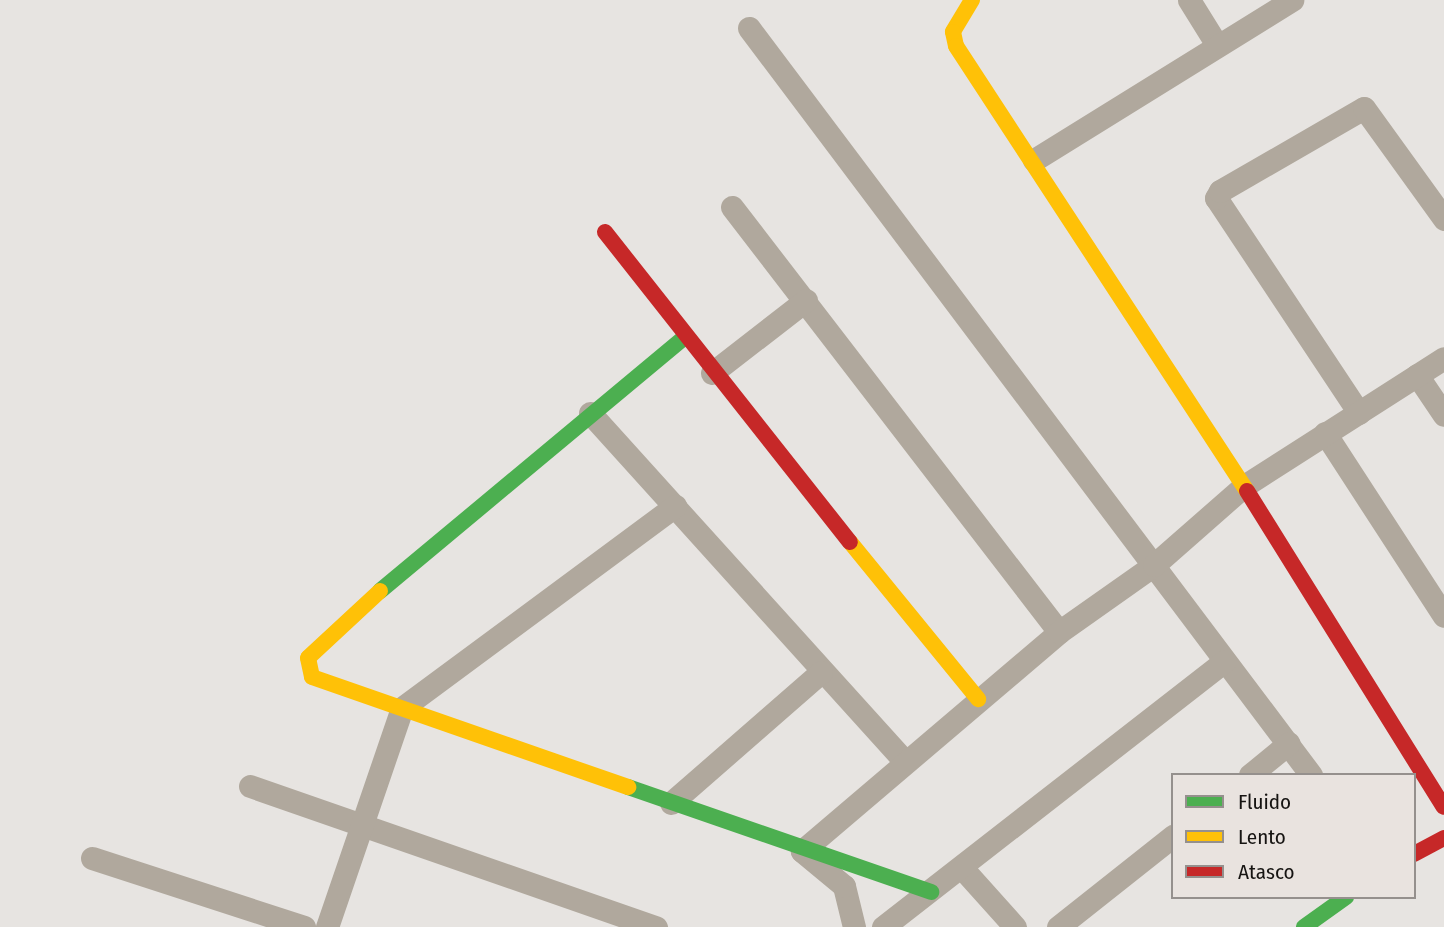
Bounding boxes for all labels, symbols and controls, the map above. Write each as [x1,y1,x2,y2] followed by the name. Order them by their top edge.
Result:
[1171,773,1416,899] legend
[1238,789,1291,815] text: Fluido
[1238,824,1286,850] text: Lento
[1238,859,1295,885] text: Atasco

